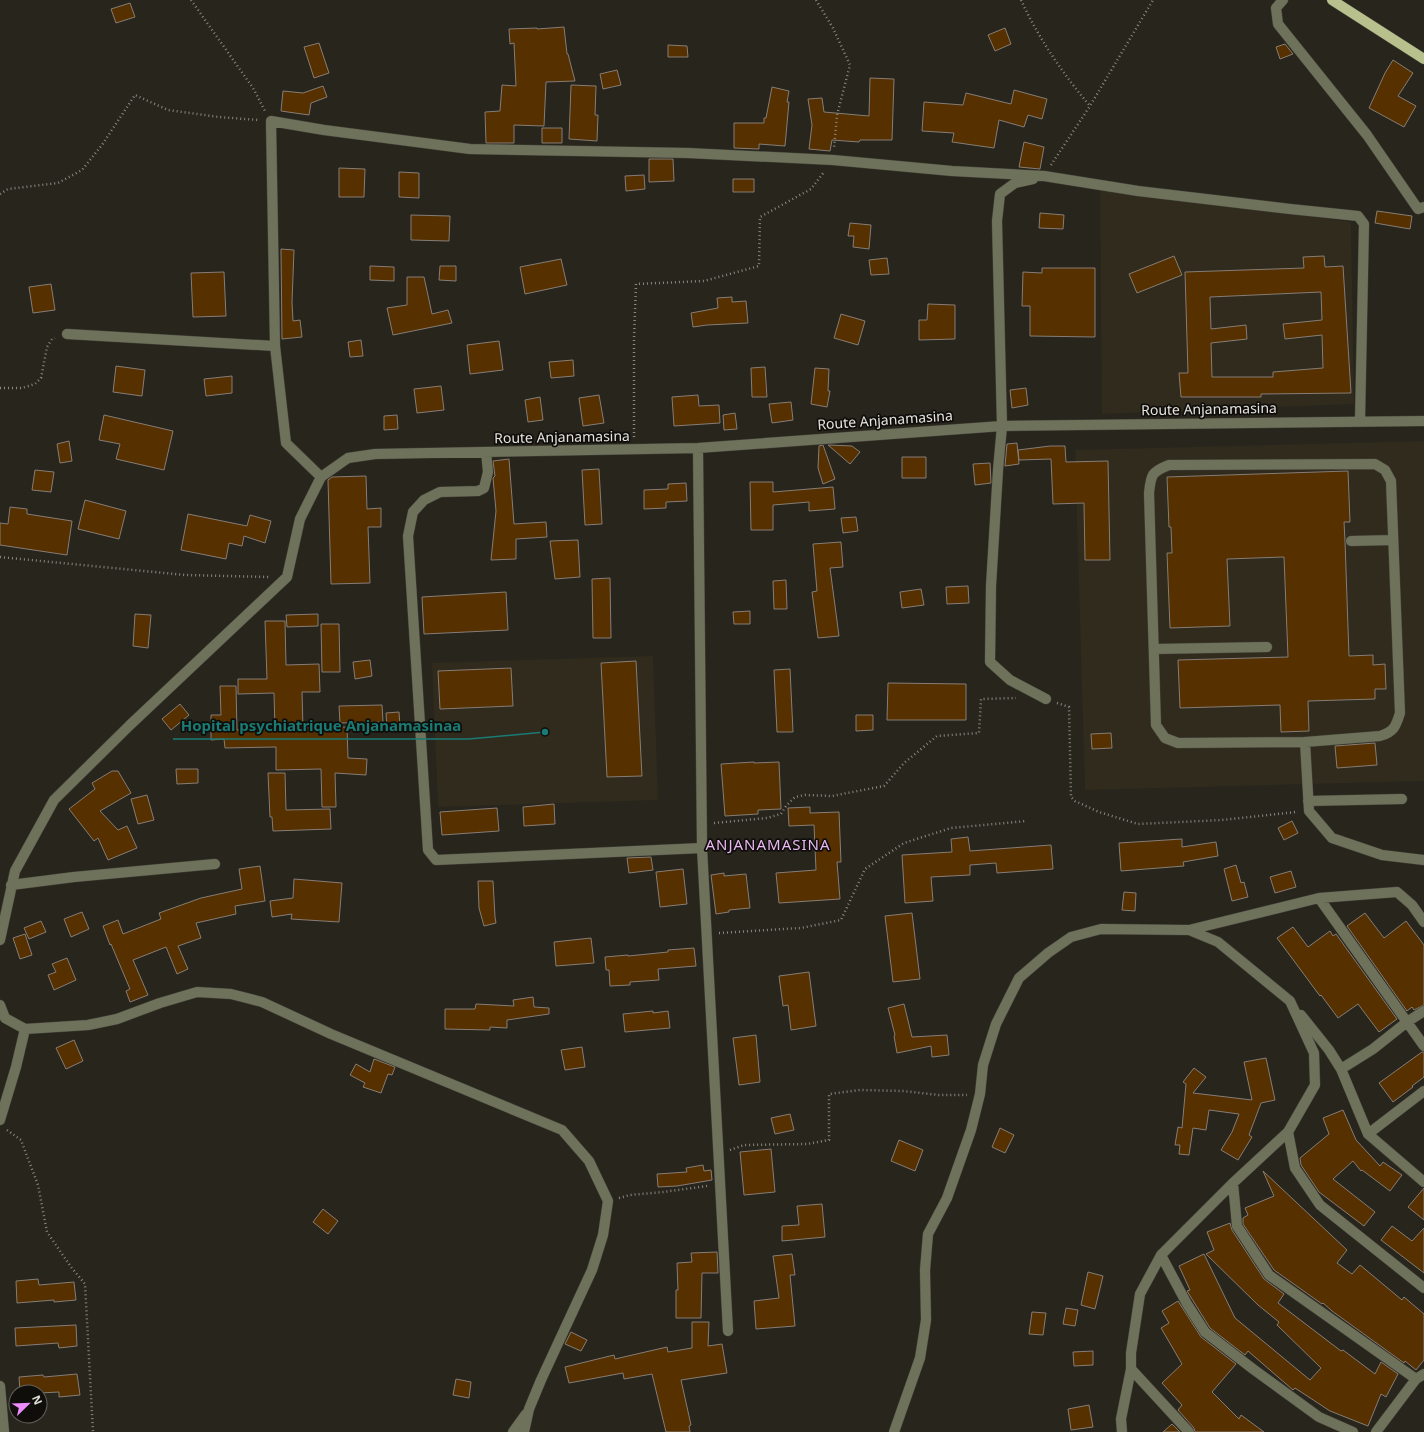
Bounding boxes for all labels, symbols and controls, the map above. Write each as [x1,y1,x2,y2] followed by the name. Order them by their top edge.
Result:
[1141,398,1277,419] street label: Route Anjanamasina
[817,405,953,434] street label: Route Anjanamasina
[494,426,630,447] street label: Route Anjanamasina
[173,712,469,739] callout: Hopital psychiatrique Anjanamasinaa
[181,715,461,735] text: Hopital psychiatrique Anjanamasinaa
[705,834,831,854] district label: ANJANAMASINA
[8,1384,48,1424] north arrow
[29,1393,46,1407] text: N

